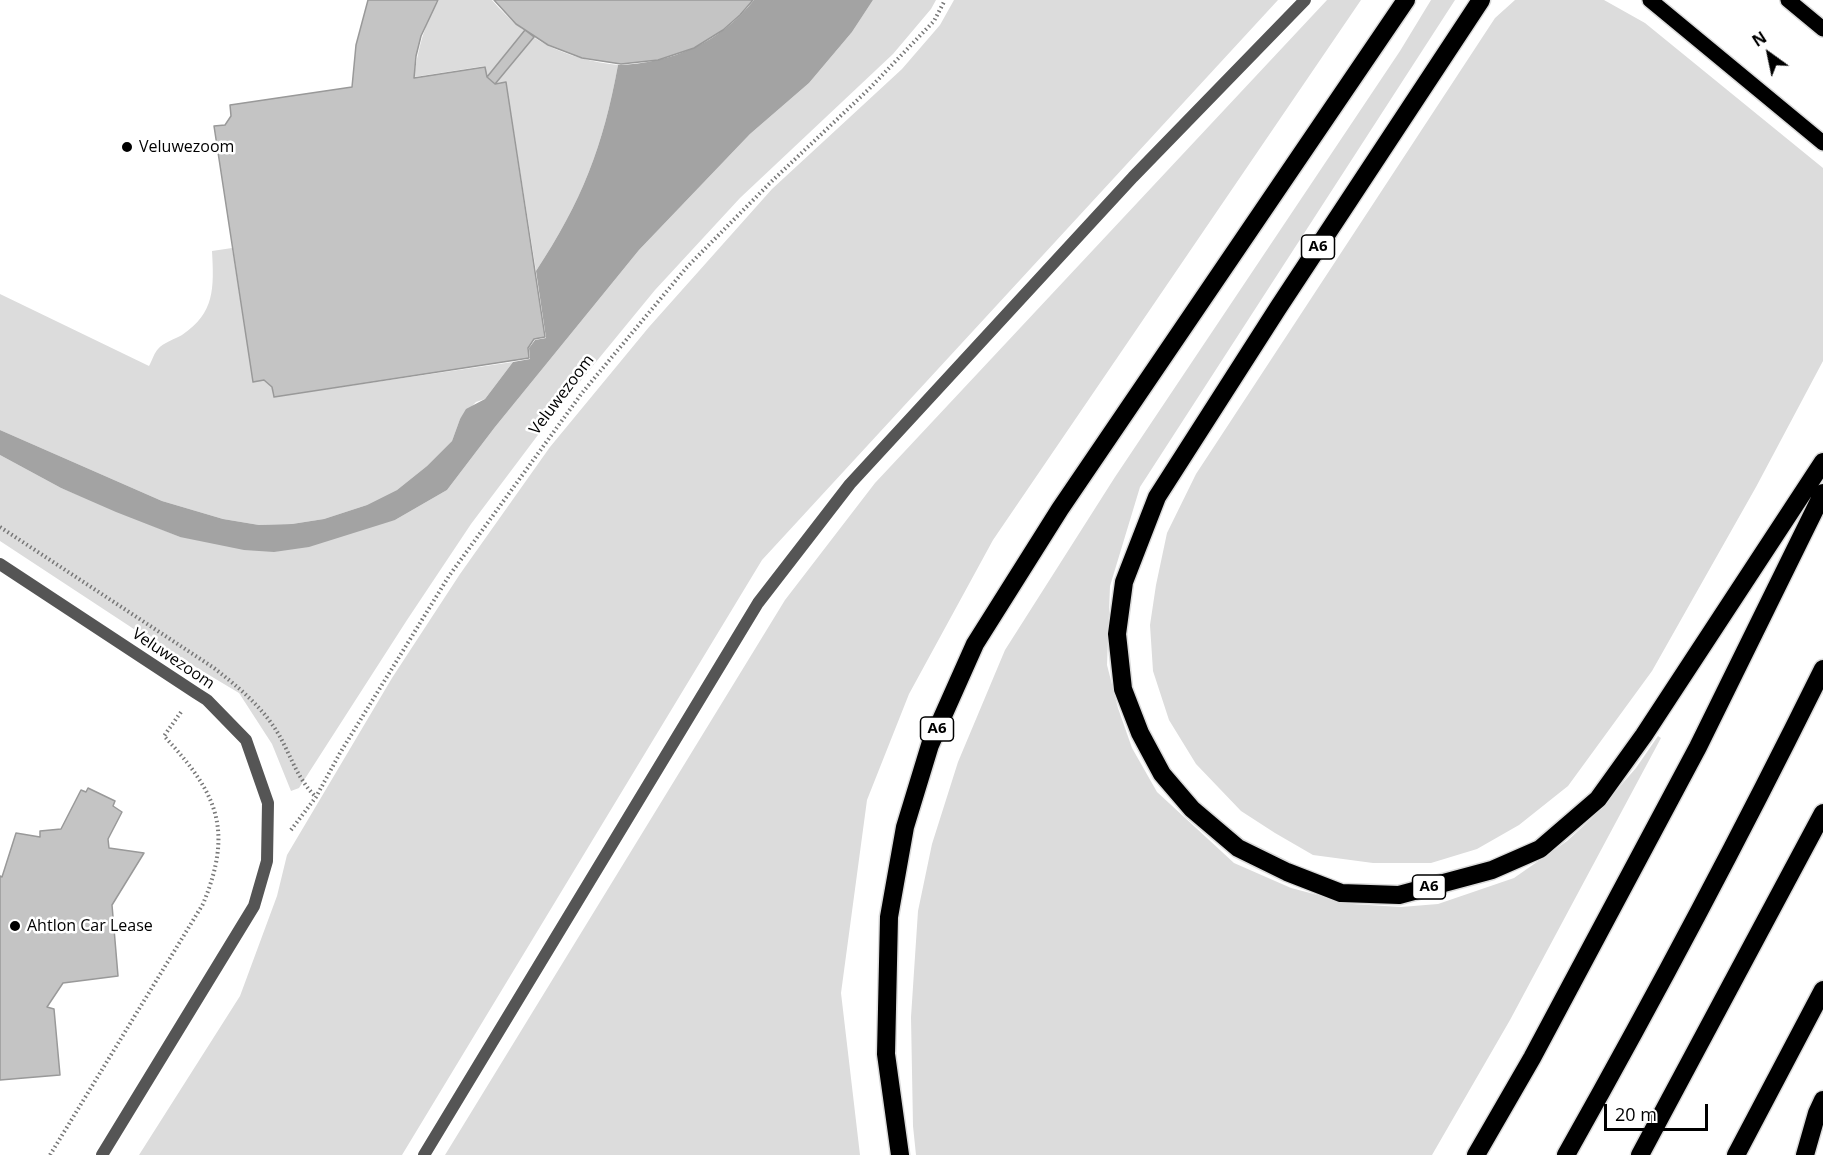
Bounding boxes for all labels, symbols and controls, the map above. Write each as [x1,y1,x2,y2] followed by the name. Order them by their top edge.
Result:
[1739,24,1799,84] north arrow
[1748,26,1771,52] text: N
[139,137,234,157] place label: Veluwezoom
[120,140,134,154] marker: Veluwezoom
[1302,235,1334,259] road number: A6
[526,351,598,439] street label: Veluwezoom
[128,624,218,694] street label: Veluwezoom
[920,717,954,741] road number: A6
[1412,875,1446,899] road number: A6
[27,916,153,936] place label: Ahtlon Car Lease
[8,919,22,933] marker: Ahtlon Car Lease
[1607,1092,1710,1130] scale bar
[1615,1102,1657,1126] text: 20 m

